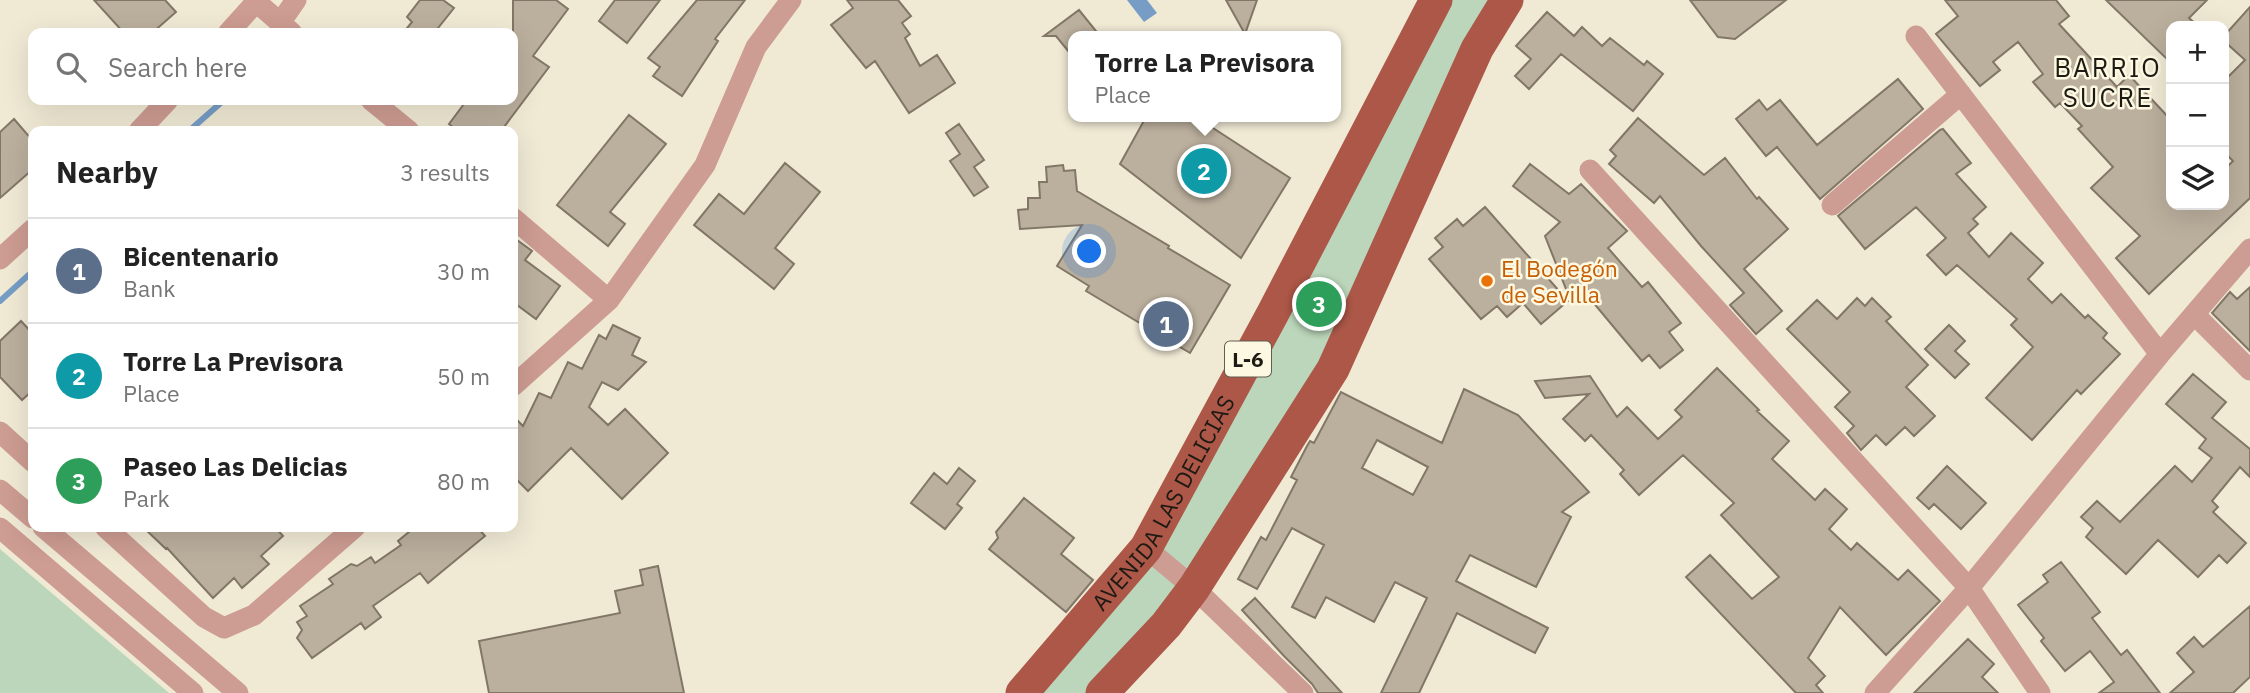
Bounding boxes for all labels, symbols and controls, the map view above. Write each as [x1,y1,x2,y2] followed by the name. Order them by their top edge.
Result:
[2166,21,2229,210] map controls
[2166,21,2229,84] button: +
[28,28,518,105] search box
[1068,31,1341,122] popup
[1094,45,1315,79] text: Torre La Previsora
[52,48,90,86] icon: search
[108,50,247,84] text: Search here
[2054,50,2162,114] district label: BARRIO SUCRE
[1094,79,1151,109] text: Place
[2166,84,2229,147] button: −
[1181,145,1227,197] pin: 2
[2166,147,2229,210] button: layers
[56,152,158,191] text: Nearby
[400,157,490,187] text: 3 results
[1072,234,1106,268] your location
[123,239,279,273] text: Bicentenario
[1501,253,1618,309] place label: El Bodegón de Sevilla
[72,256,86,286] text: 1
[437,256,490,286] text: 30 m
[123,273,176,303] text: Bank
[1479,273,1495,289] marker: El Bodegón de Sevilla
[1296,278,1342,330] pin: 3
[1143,298,1189,350] pin: 1
[1225,342,1271,376] road number: L-6
[123,344,343,378] text: Torre La Previsora
[72,361,86,391] text: 2
[437,361,490,391] text: 50 m
[123,378,180,408] text: Place
[1084,390,1241,616] street label: AVENIDA LAS DELICIAS
[123,449,348,483] text: Paseo Las Delicias
[72,466,86,496] text: 3
[437,466,490,496] text: 80 m
[123,483,170,513] text: Park

